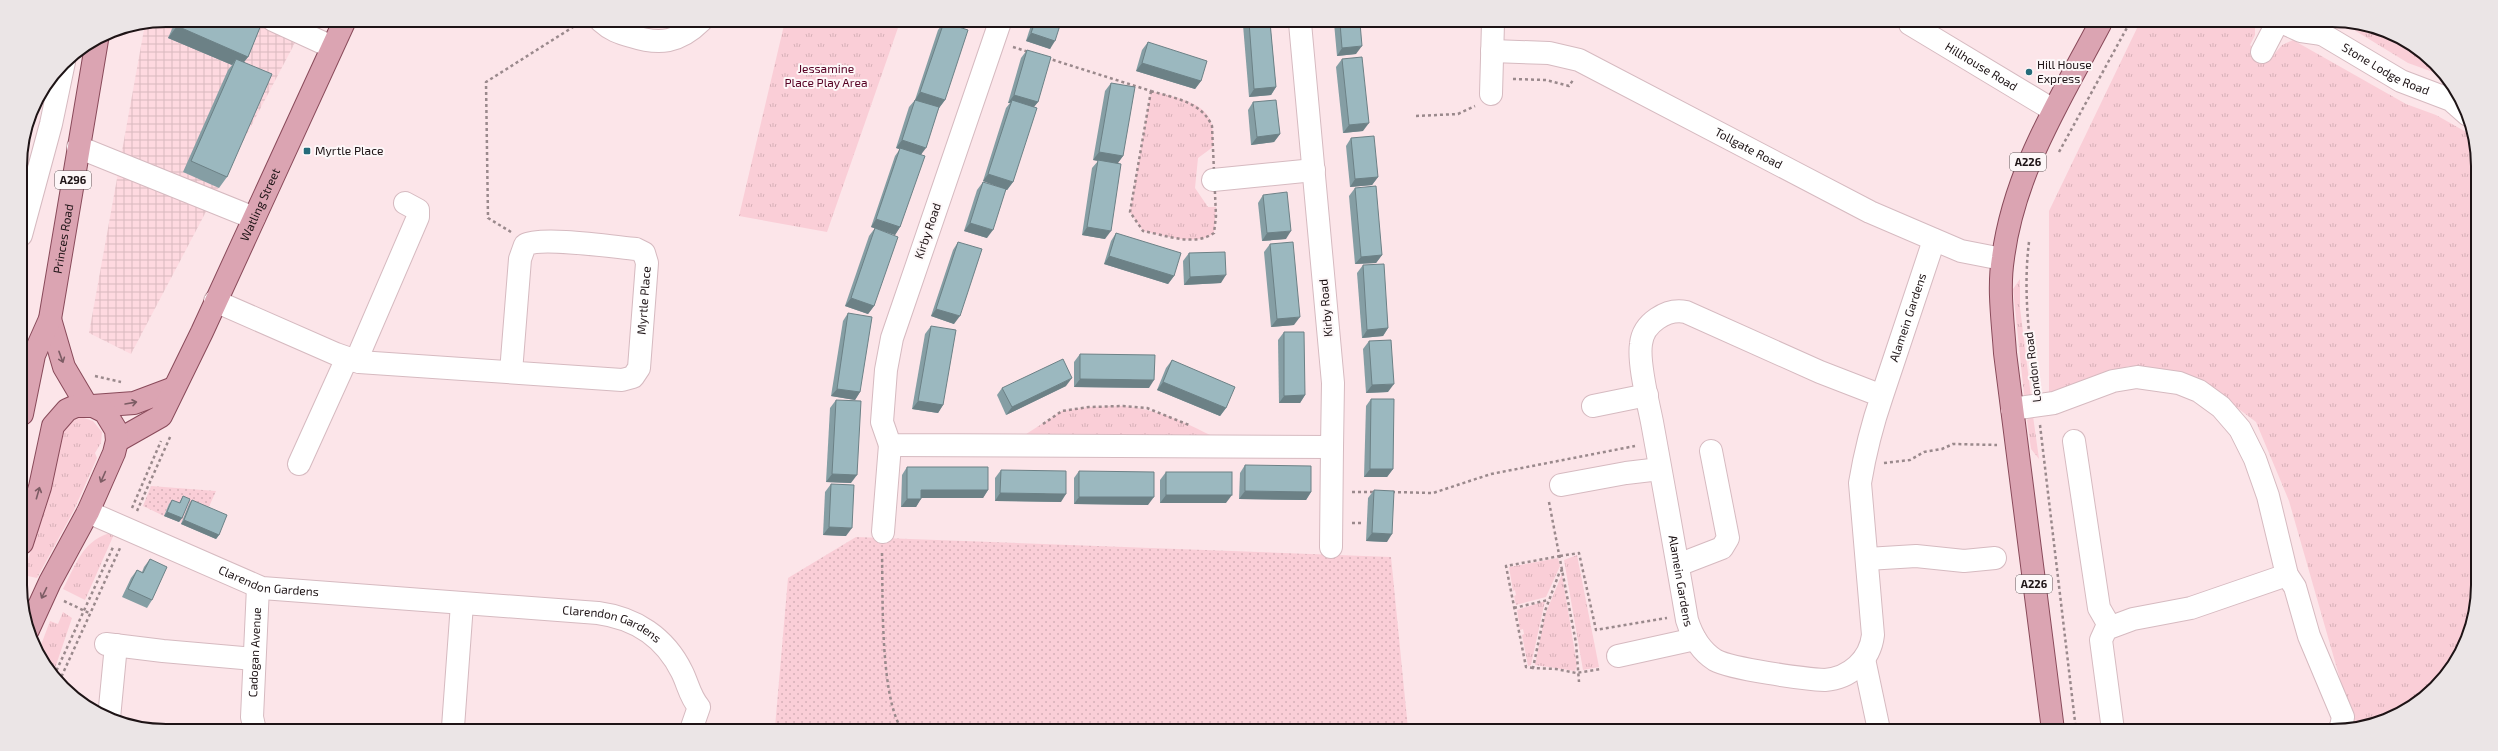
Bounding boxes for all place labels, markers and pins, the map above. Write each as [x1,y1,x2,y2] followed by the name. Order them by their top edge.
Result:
[2037,57,2092,85] place label: Hill House Express
[2024,67,2034,77] marker: Hill House Express
[315,143,383,157] place label: Myrtle Place
[302,146,312,156] marker: Myrtle Place

